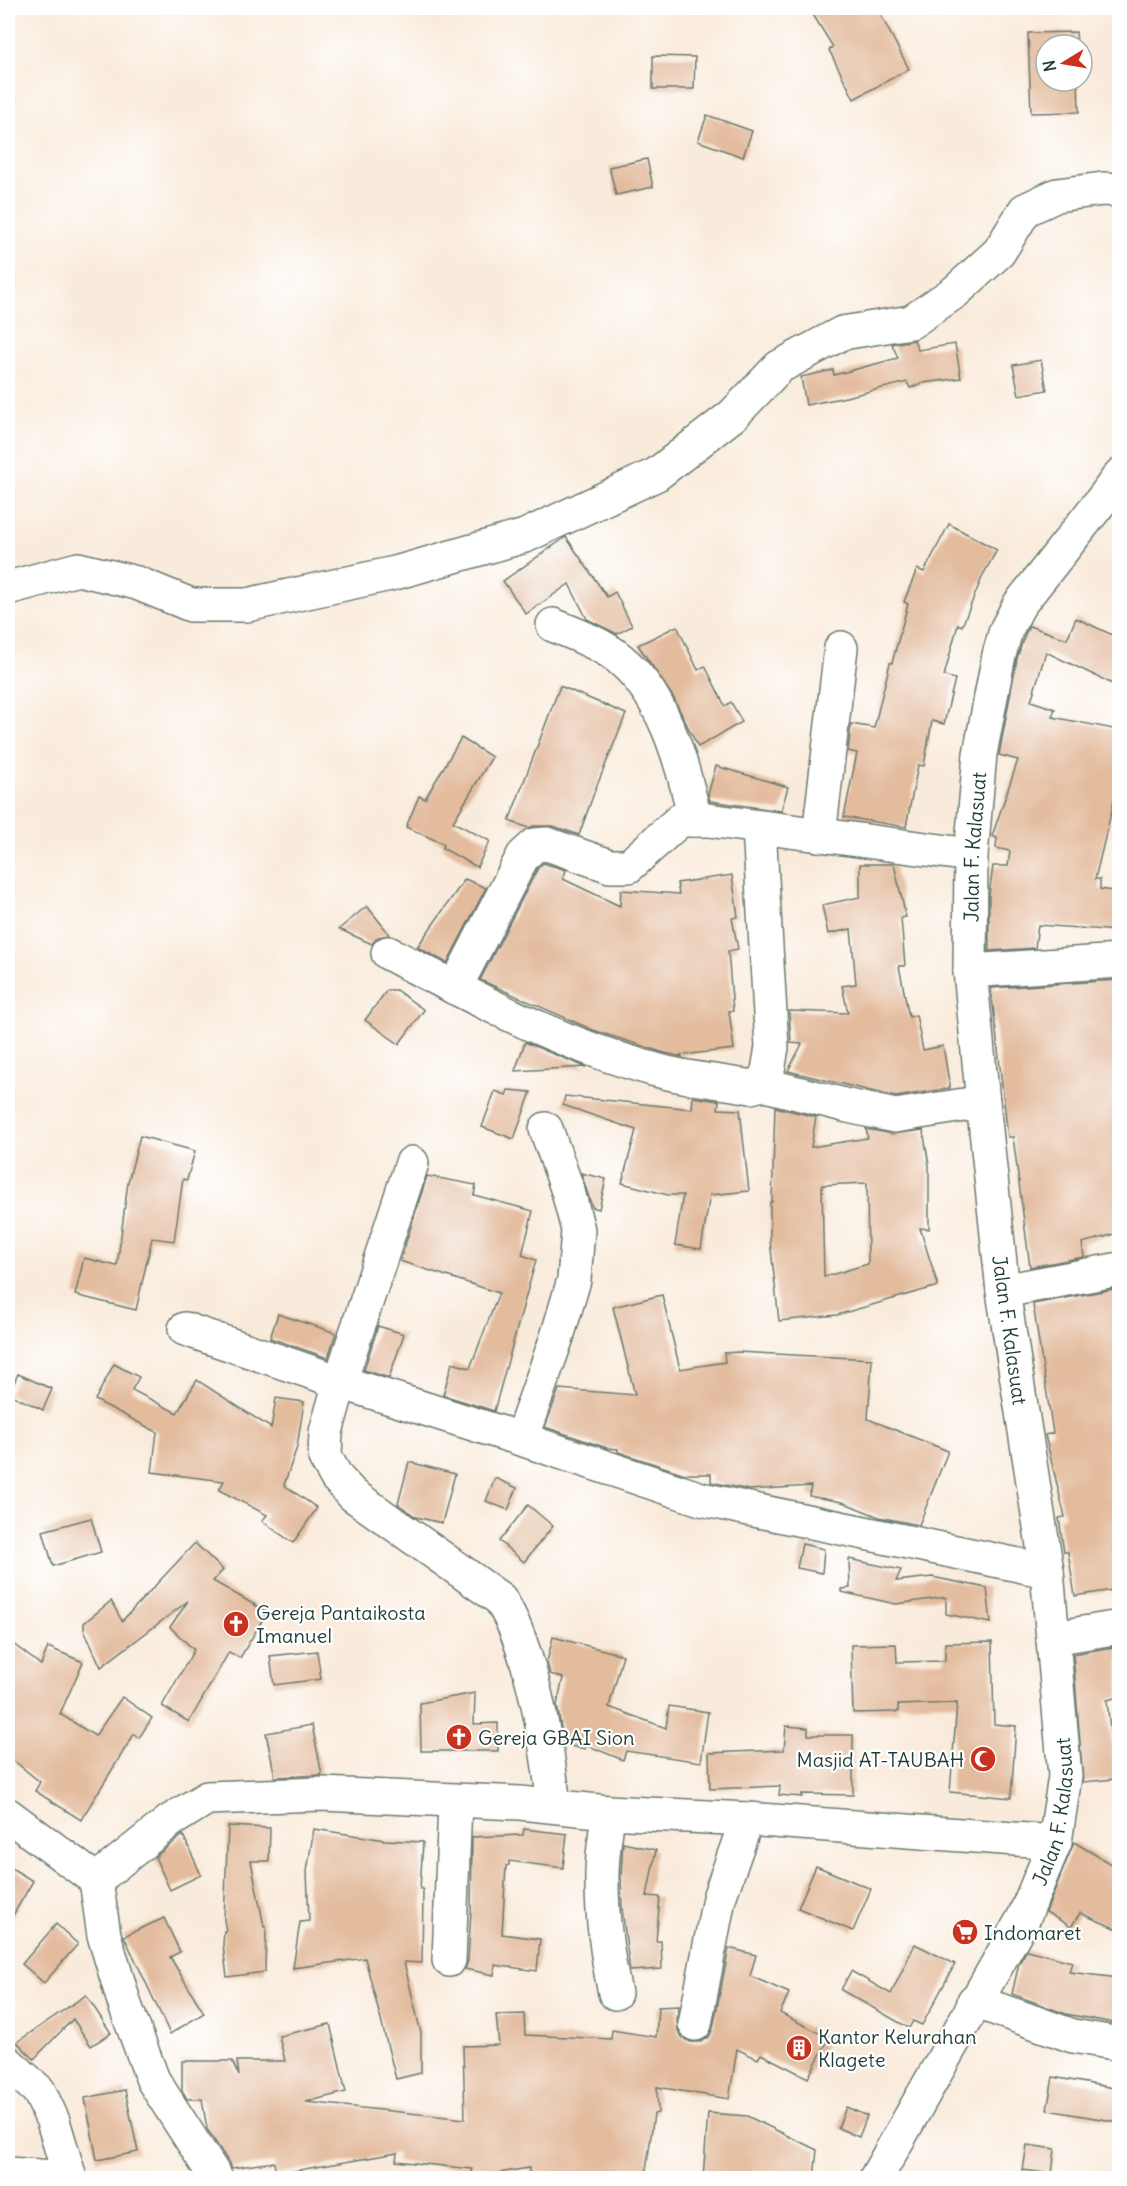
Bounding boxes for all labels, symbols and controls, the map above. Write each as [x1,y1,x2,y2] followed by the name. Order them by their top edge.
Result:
[1034,33,1094,93] north arrow
[1038,59,1060,73] text: N
[958,770,991,922] street label: Jalan F. Kalasuat
[987,1254,1033,1407] street label: Jalan F. Kalasuat
[256,1600,426,1648] place label: Gereja Pantaikosta Imanuel
[221,1609,251,1639] church icon: Gereja Pantaikosta Imanuel
[444,1722,474,1752] church icon: Gereja GBAI Sion
[478,1725,634,1750] place label: Gereja GBAI Sion
[1026,1736,1077,1889] street label: Jalan F. Kalasuat
[968,1744,998,1774] mosque icon: Masjid AT-TAUBAH
[797,1747,964,1772] place label: Masjid AT-TAUBAH
[950,1917,980,1947] supermarket icon: Indomaret
[984,1920,1081,1945] place label: Indomaret
[818,2024,977,2072] place label: Kantor Kelurahan Klagete
[784,2033,814,2063] building icon: Kantor Kelurahan Klagete

